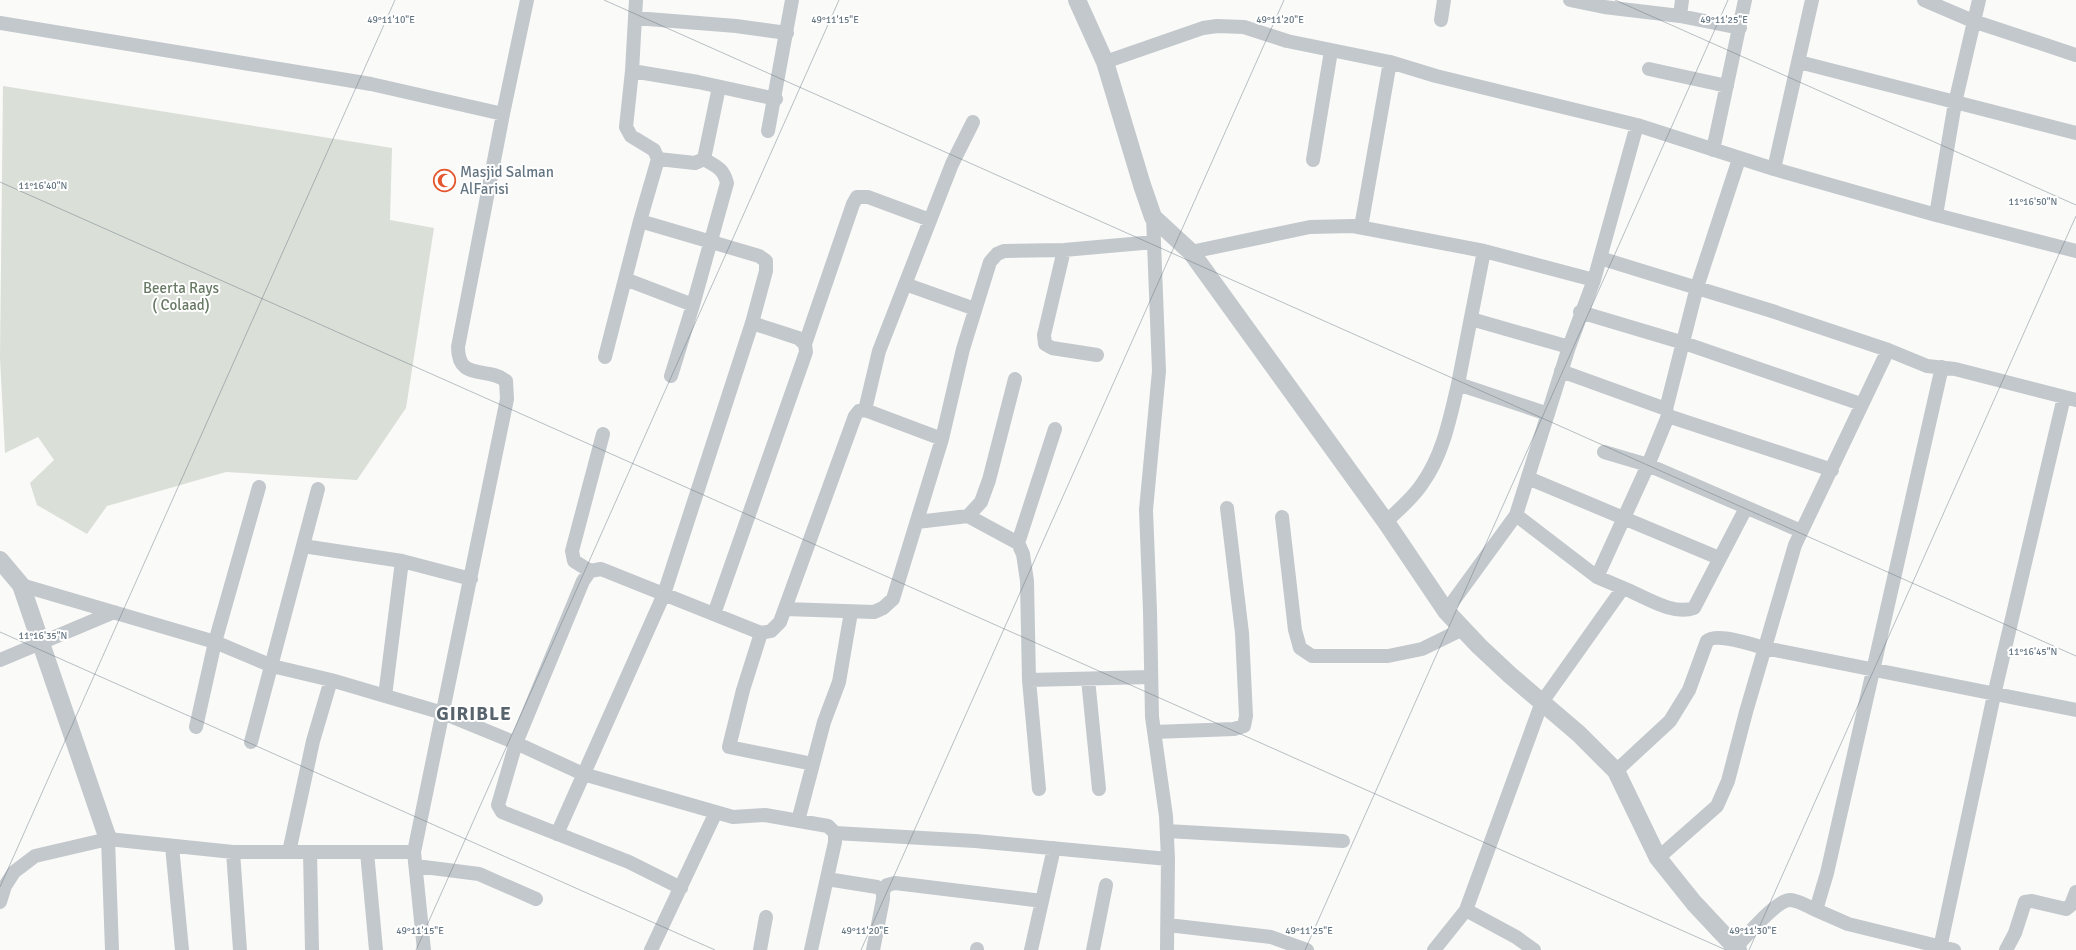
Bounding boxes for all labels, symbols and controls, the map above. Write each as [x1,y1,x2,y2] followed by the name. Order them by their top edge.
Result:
[367,14,415,26] text: 49°11'10"E
[811,14,859,26] text: 49°11'15"E
[1256,14,1304,26] text: 49°11'20"E
[1700,14,1748,26] text: 49°11'25"E
[460,163,554,198] place label: Masjid Salman AlFarisi
[431,168,457,194] mosque icon: Masjid Salman AlFarisi
[19,180,67,192] text: 11°16'40"N
[2009,196,2057,208] text: 11°16'50"N
[143,279,219,314] park label: Beerta Rays ( Colaad)
[19,630,67,642] text: 11°16'35"N
[2009,646,2057,658] text: 11°16'45"N
[436,702,512,726] district label: GIRIBLE
[396,925,444,937] text: 49°11'15"E
[841,925,889,937] text: 49°11'20"E
[1285,925,1333,937] text: 49°11'25"E
[1729,925,1777,937] text: 49°11'30"E

